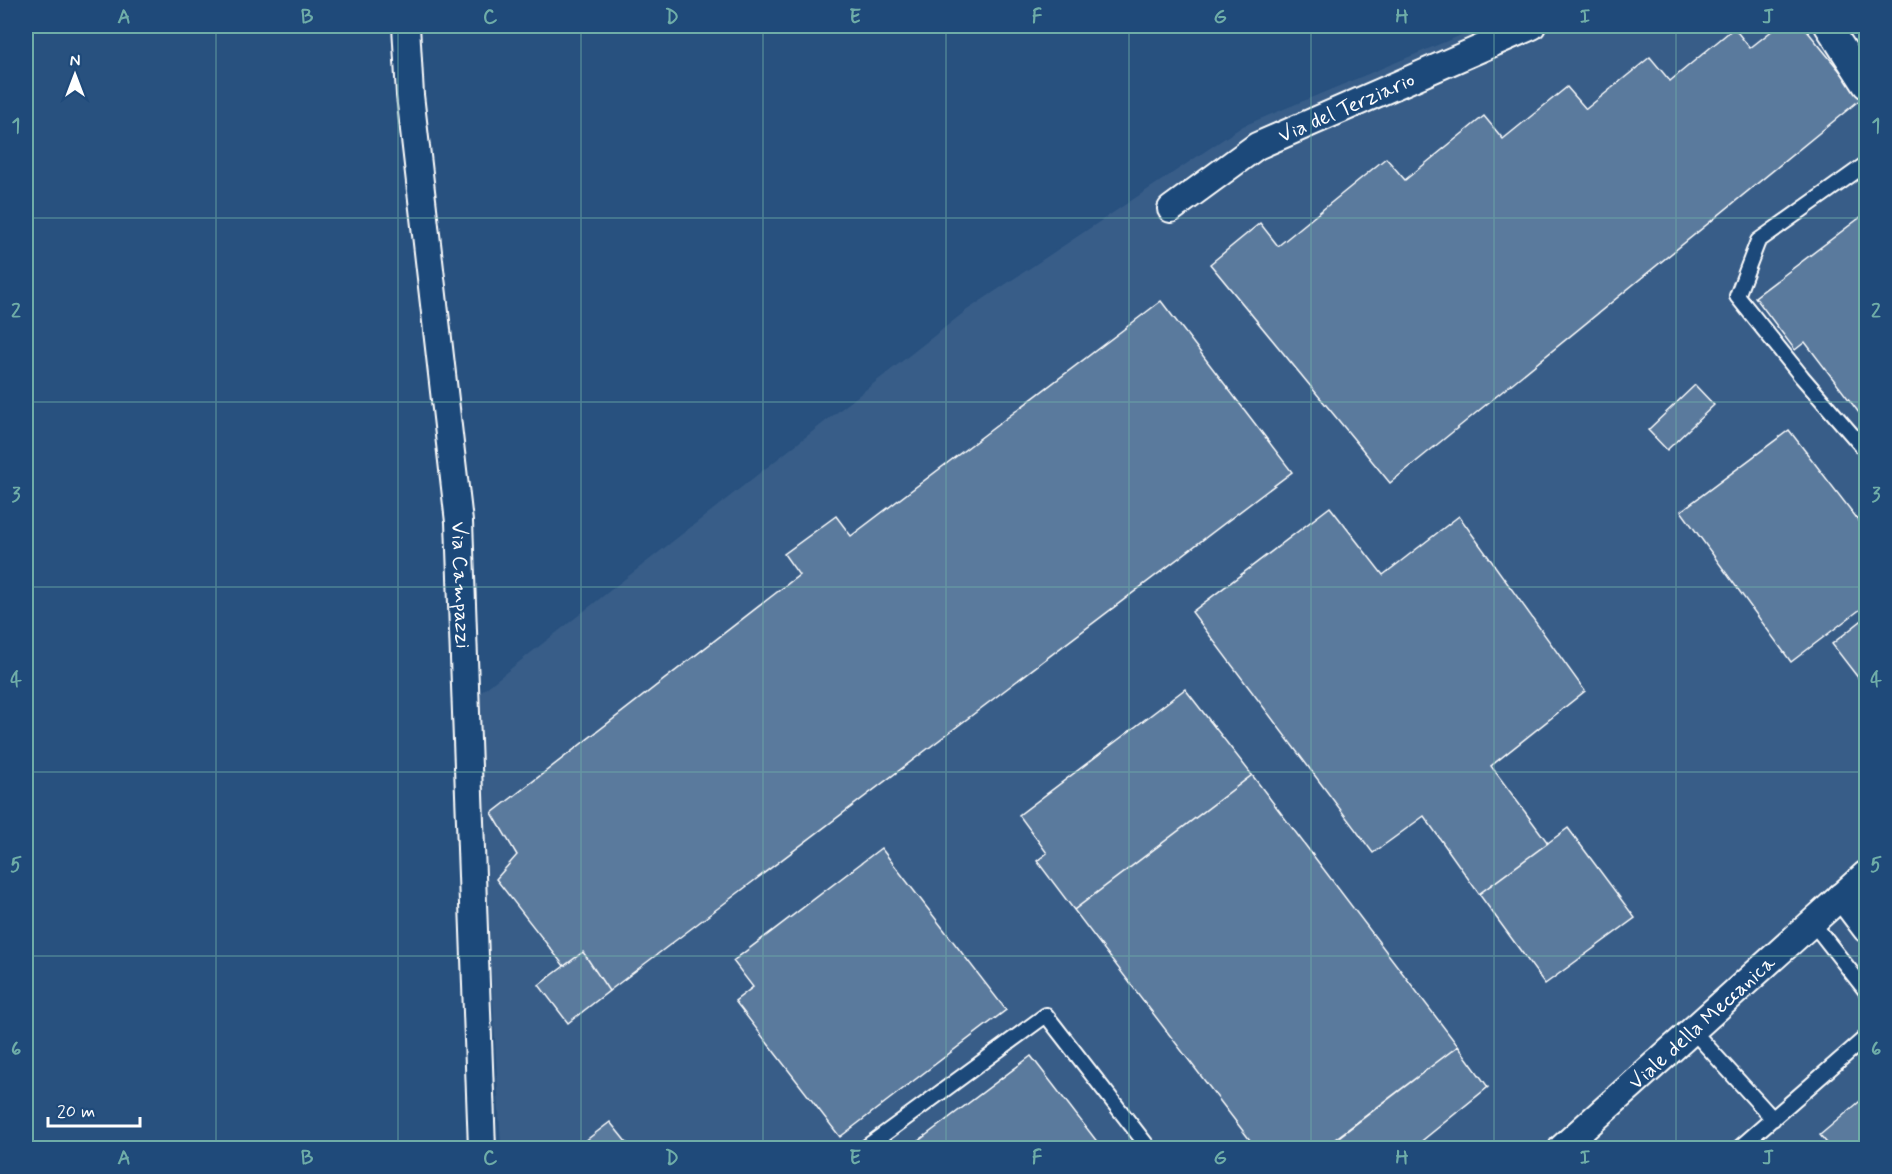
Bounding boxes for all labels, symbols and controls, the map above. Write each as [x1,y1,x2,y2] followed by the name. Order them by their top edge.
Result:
[117,4,131,31] text: A
[301,4,314,31] text: B
[483,4,498,31] text: C
[665,4,679,31] text: D
[849,4,861,31] text: E
[1032,4,1043,31] text: F
[1213,4,1227,31] text: G
[1395,4,1409,31] text: H
[1580,4,1590,31] text: I
[1762,4,1774,31] text: J
[45,45,105,105] north arrow
[70,51,80,72] text: N
[1274,66,1419,150] street label: Via del Terziario
[12,113,20,140] text: 1
[1872,113,1880,140] text: 1
[11,298,21,325] text: 2
[1871,298,1881,325] text: 2
[11,482,21,509] text: 3
[1871,482,1881,509] text: 3
[444,521,477,649] street label: Via Campazzi
[10,667,22,694] text: 4
[1870,667,1882,694] text: 4
[10,852,22,879] text: 5
[1870,852,1882,879] text: 5
[1623,949,1782,1096] street label: Viale della Meccanica
[11,1036,21,1063] text: 6
[1871,1036,1881,1063] text: 6
[48,1090,140,1128] scale bar
[57,1100,95,1124] text: 20 m
[117,1145,131,1172] text: A
[301,1145,314,1172] text: B
[483,1145,498,1172] text: C
[665,1145,679,1172] text: D
[849,1145,861,1172] text: E
[1032,1145,1043,1172] text: F
[1213,1145,1227,1172] text: G
[1395,1145,1409,1172] text: H
[1580,1145,1590,1172] text: I
[1762,1145,1774,1172] text: J

